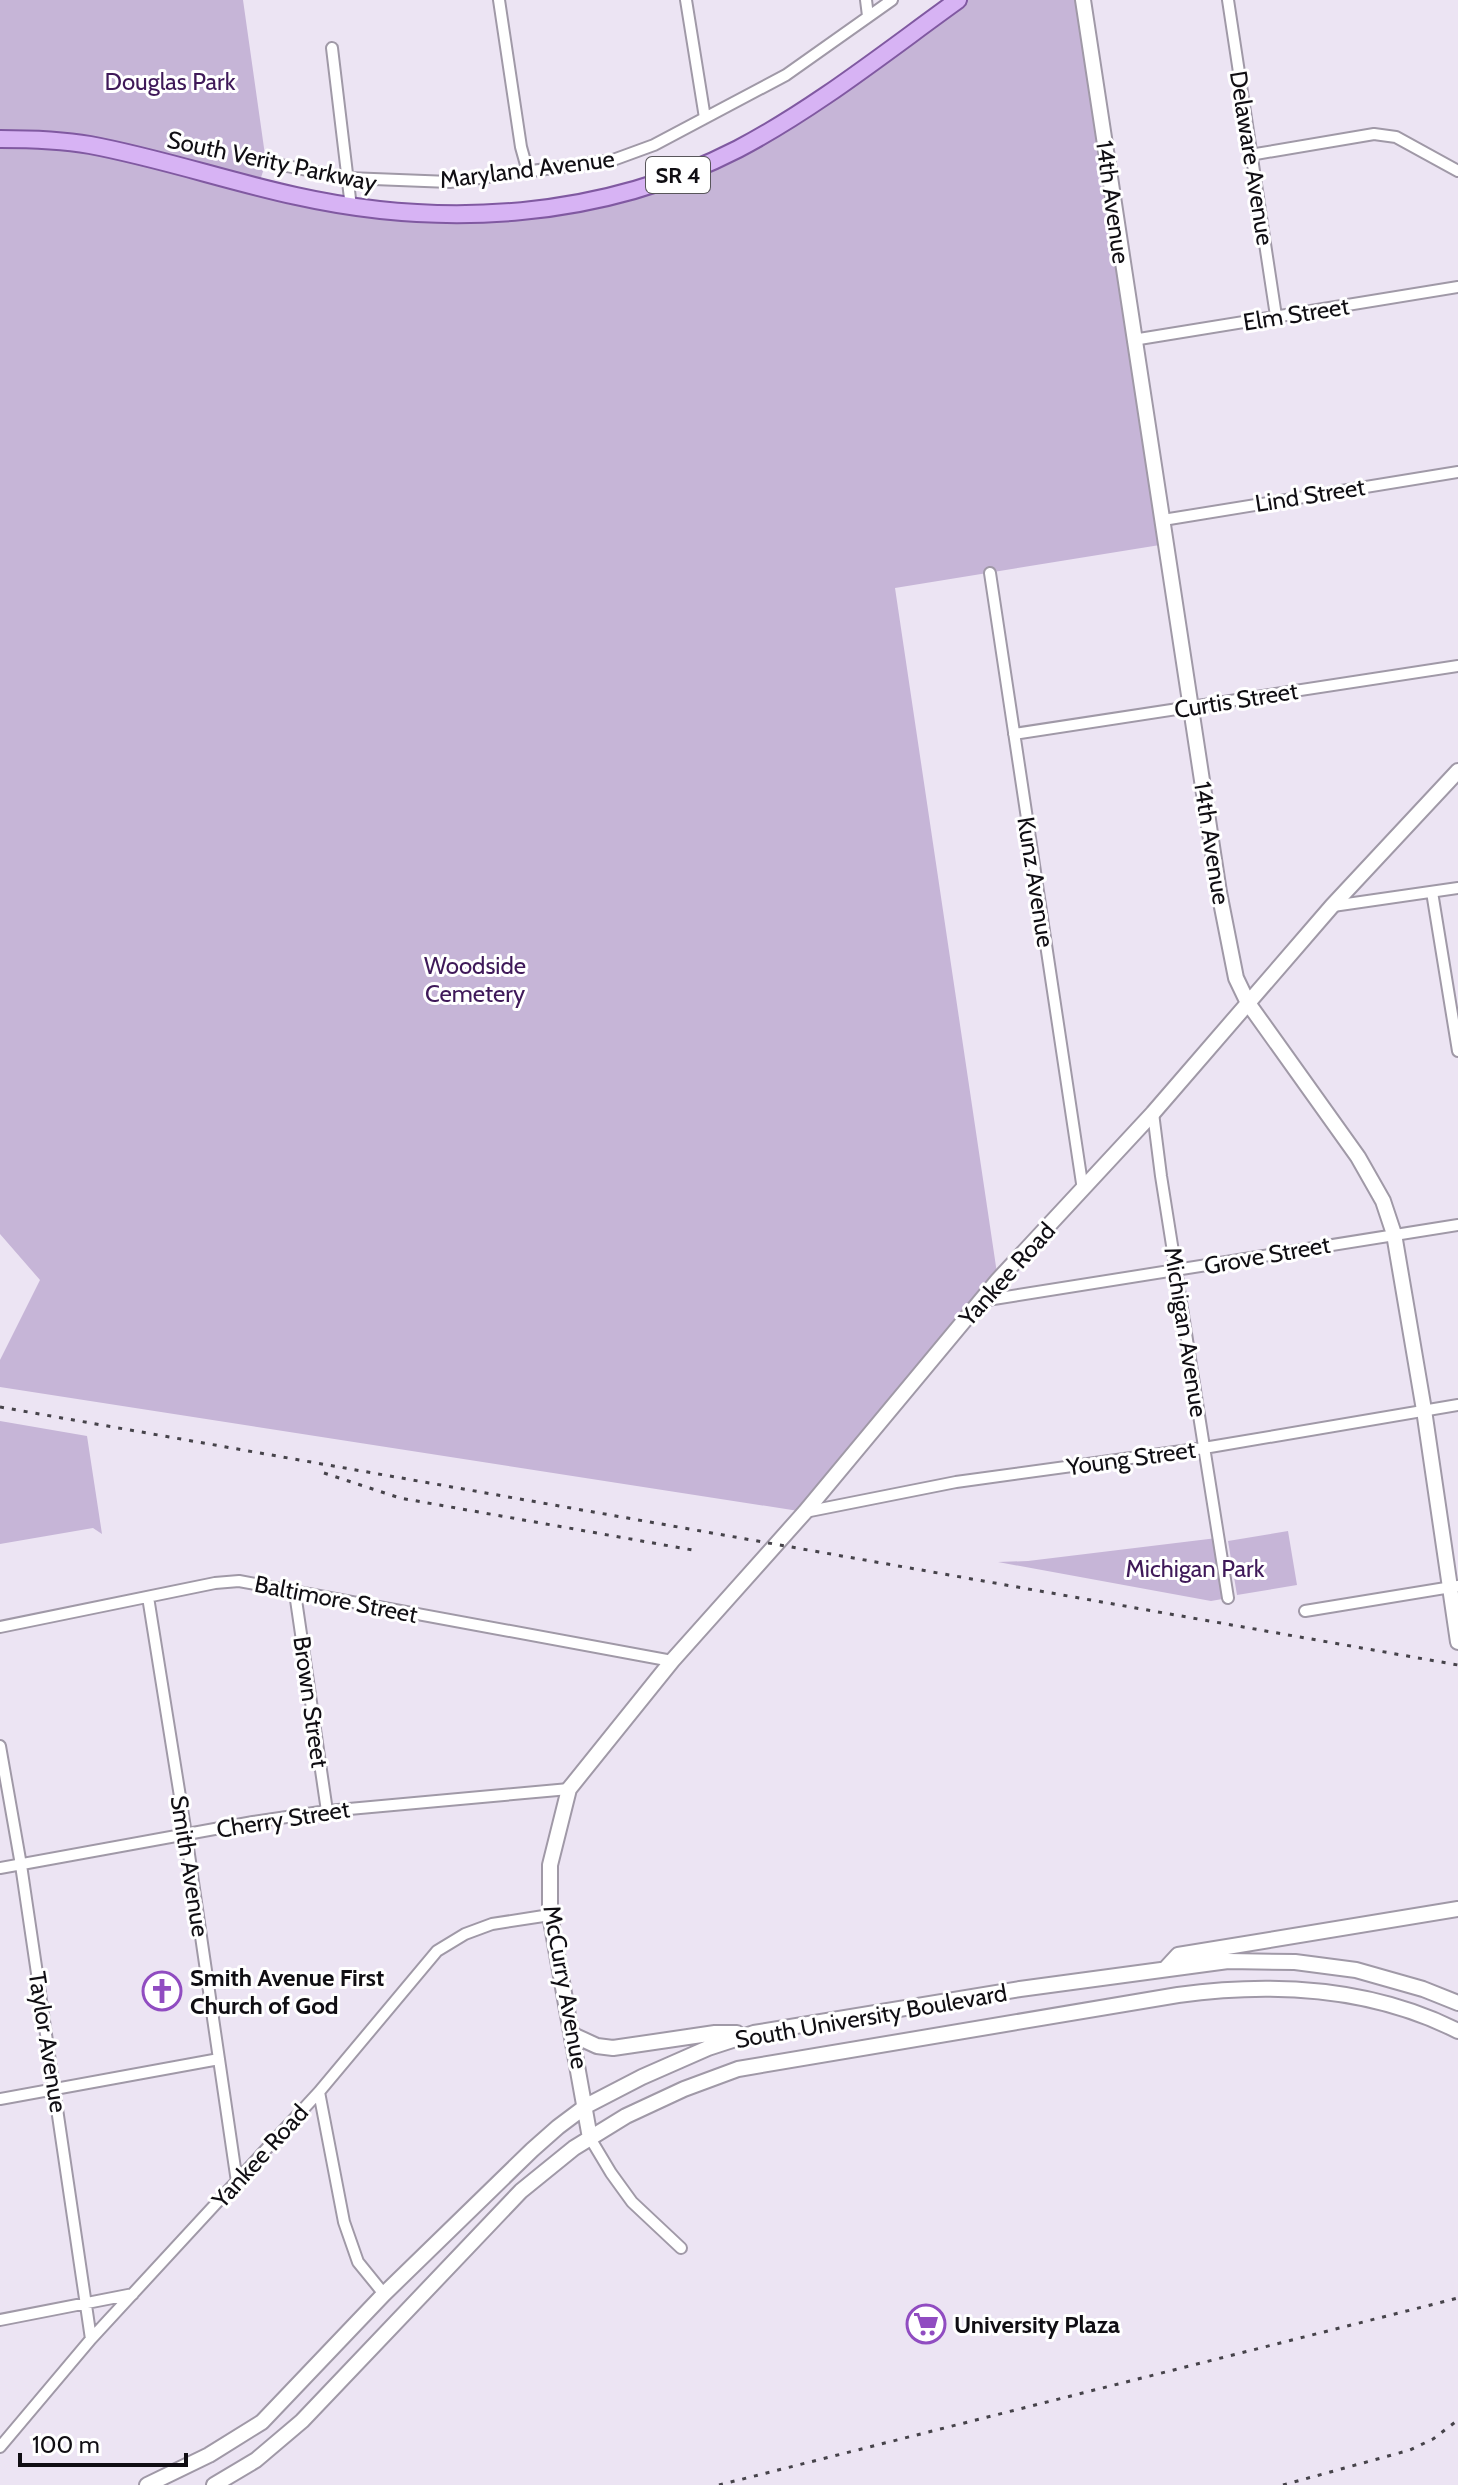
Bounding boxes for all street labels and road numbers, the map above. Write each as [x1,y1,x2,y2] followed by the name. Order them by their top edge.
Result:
[1224,69,1280,247] street label: Delaware Avenue
[164,125,380,197] street label: South Verity Parkway
[1090,138,1136,266] street label: 14th Avenue
[438,144,616,194] street label: Maryland Avenue
[646,157,710,193] road number: SR 4
[1241,291,1351,337] street label: Elm Street
[1253,472,1367,518] street label: Lind Street
[1172,676,1300,724] street label: Curtis Street
[1188,779,1236,907] street label: 14th Avenue
[1011,815,1061,949] street label: Kunz Avenue
[952,1216,1061,1332] street label: Yankee Road
[1202,1230,1332,1280] street label: Grove Street
[1158,1245,1214,1419] street label: Michigan Avenue
[1064,1435,1197,1482] street label: Young Street
[252,1569,420,1629] street label: Baltimore Street
[287,1634,335,1770] street label: Brown Street
[165,1793,215,1939] street label: Smith Avenue
[214,1794,352,1844] street label: Cherry Street
[537,1903,595,2071] street label: McCurry Avenue
[23,1969,73,2115] street label: Taylor Avenue
[733,1978,1009,2054] street label: South University Boulevard
[205,2098,314,2214] street label: Yankee Road

